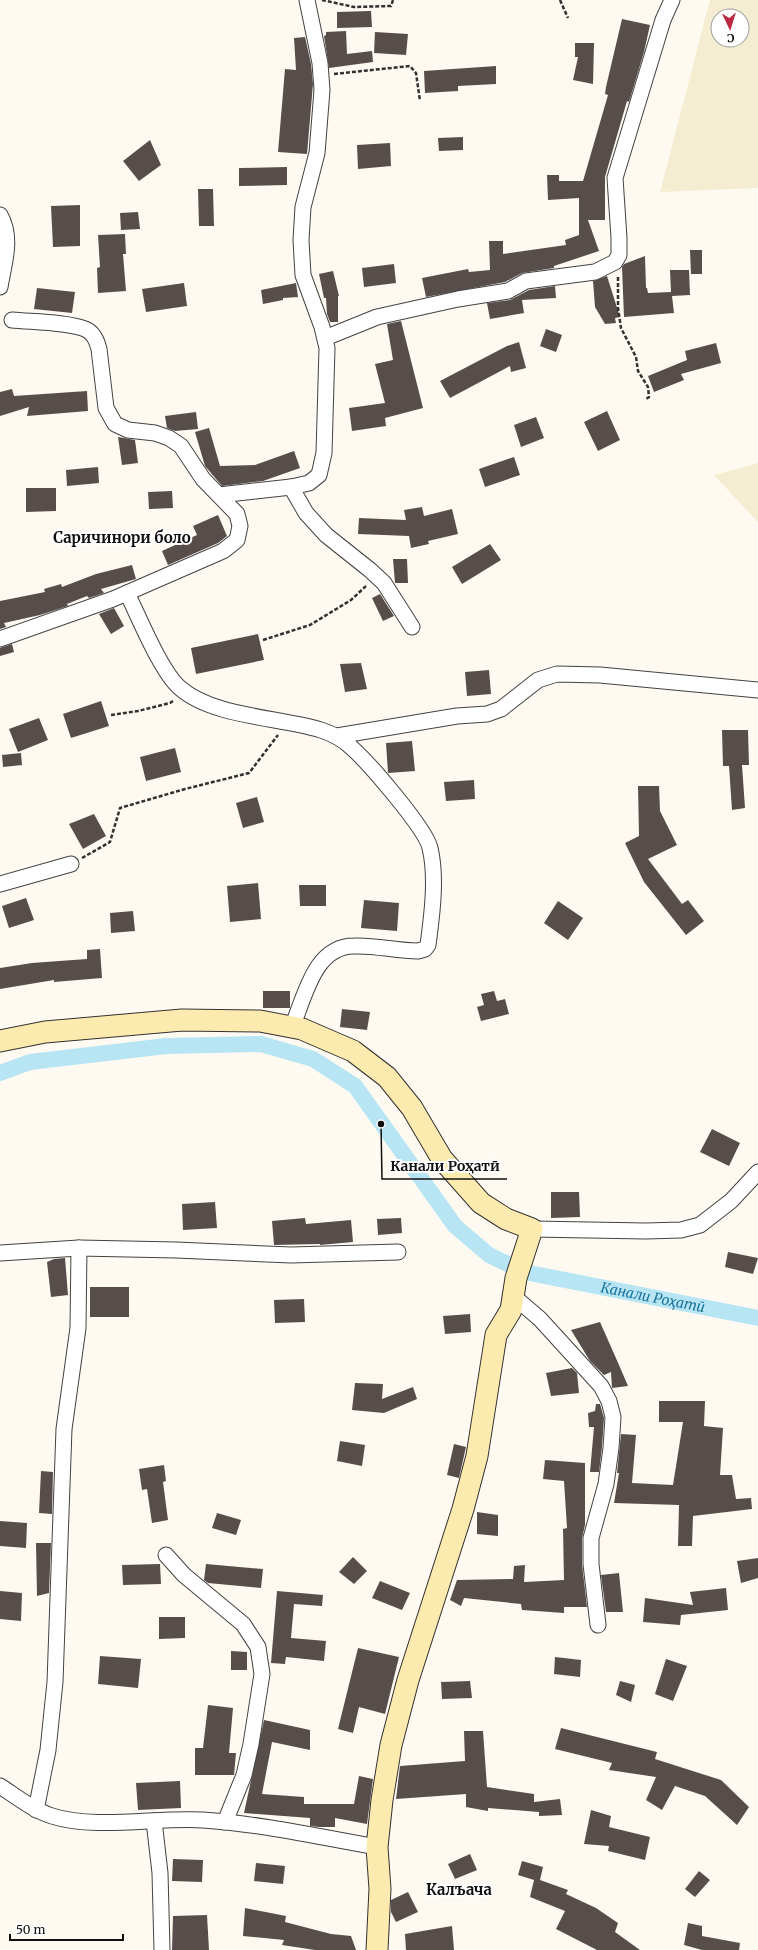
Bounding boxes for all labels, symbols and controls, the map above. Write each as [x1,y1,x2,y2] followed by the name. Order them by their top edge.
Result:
[710,8,750,48] north arrow
[727,31,735,45] text: С
[53,528,191,547] district label: Саричинори боло
[382,1153,507,1179] callout: Канали Роҳатӣ
[390,1157,500,1175] text: Канали Роҳатӣ
[599,1278,707,1316] water label: Канали Роҳатӣ
[426,1880,493,1899] district label: Калъача
[10,1916,123,1942] scale bar
[16,1922,45,1937] text: 50 m

